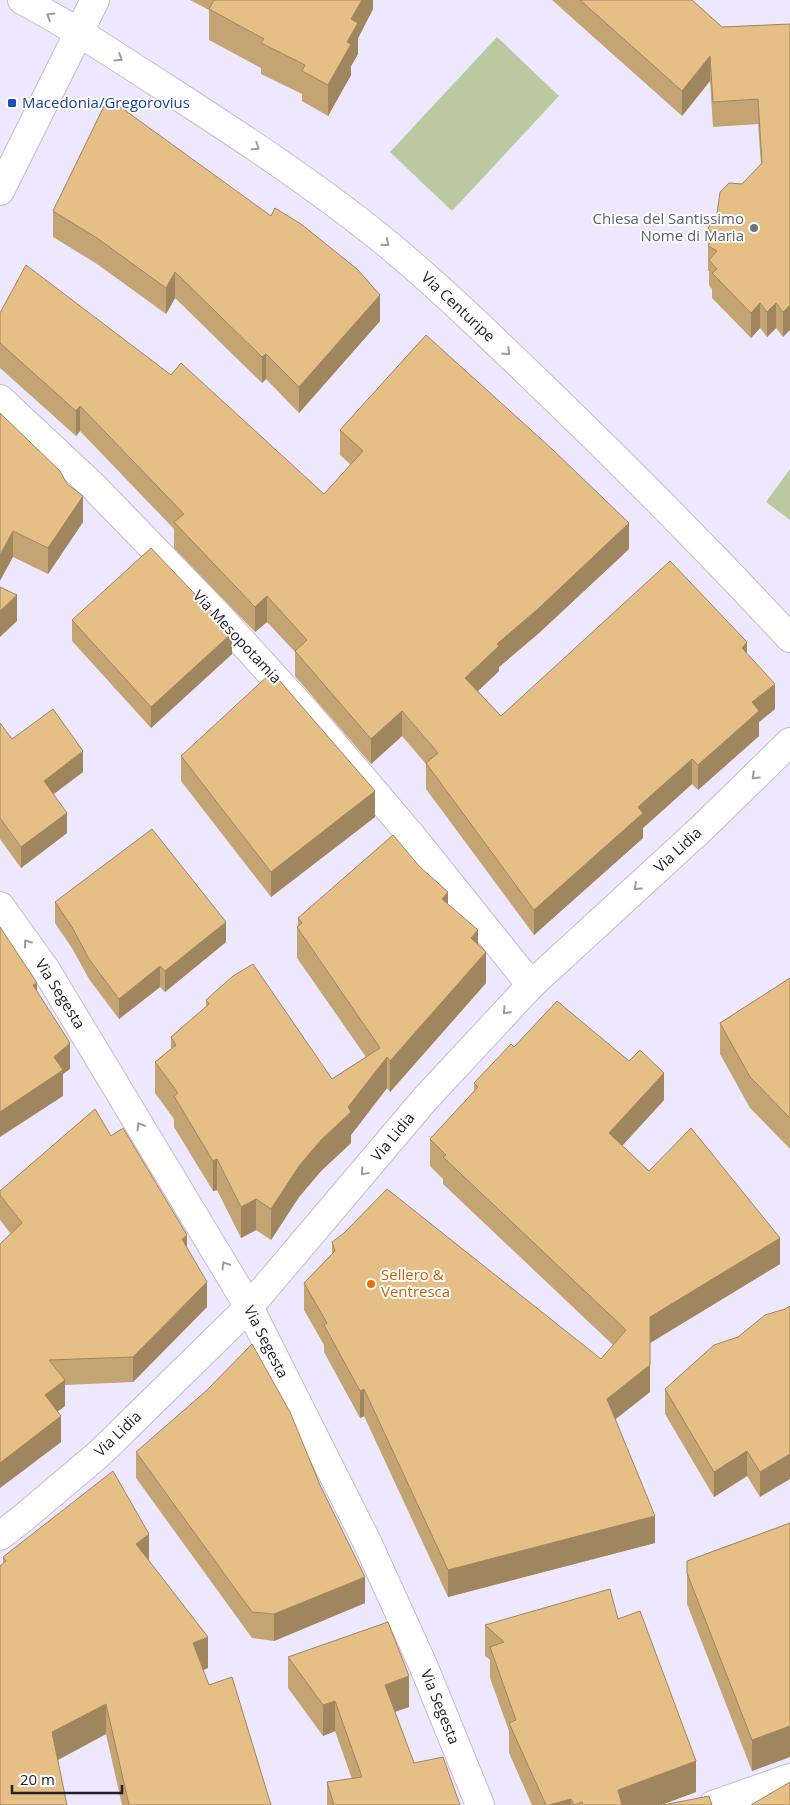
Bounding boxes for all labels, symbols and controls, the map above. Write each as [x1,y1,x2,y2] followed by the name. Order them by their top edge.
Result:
[47,12,56,22] one-way arrow
[114,52,123,62] one-way arrow
[22,92,190,112] place label: Macedonia/Gregorovius
[6,97,18,109] marker: Macedonia/Gregorovius
[250,141,259,150] one-way arrow
[593,208,744,245] place label: Chiesa del Santissimo Nome di Maria
[748,222,760,234] marker: Chiesa del Santissimo Nome di Maria
[381,238,390,247] one-way arrow
[417,267,500,346] street label: Via Centuripe
[501,346,510,355] one-way arrow
[189,585,286,687] street label: Via Mesopotamia
[752,770,761,779] one-way arrow
[649,822,705,876] street label: Via Lidia
[633,881,642,890] one-way arrow
[24,939,33,949] one-way arrow
[31,955,90,1032] street label: Via Segesta
[503,1006,512,1015] one-way arrow
[366,1108,419,1165] street label: Via Lidia
[137,1123,147,1132] one-way arrow
[361,1166,369,1175] one-way arrow
[221,1262,231,1271] one-way arrow
[381,1264,450,1301] place label: Sellero & Ventresca
[365,1278,377,1290] marker: Sellero & Ventresca
[240,1302,294,1381] street label: Via Segesta
[90,1406,145,1461] street label: Via Lidia
[417,1666,465,1747] street label: Via Segesta
[12,1762,122,1794] scale bar
[20,1769,55,1789] text: 20 m

